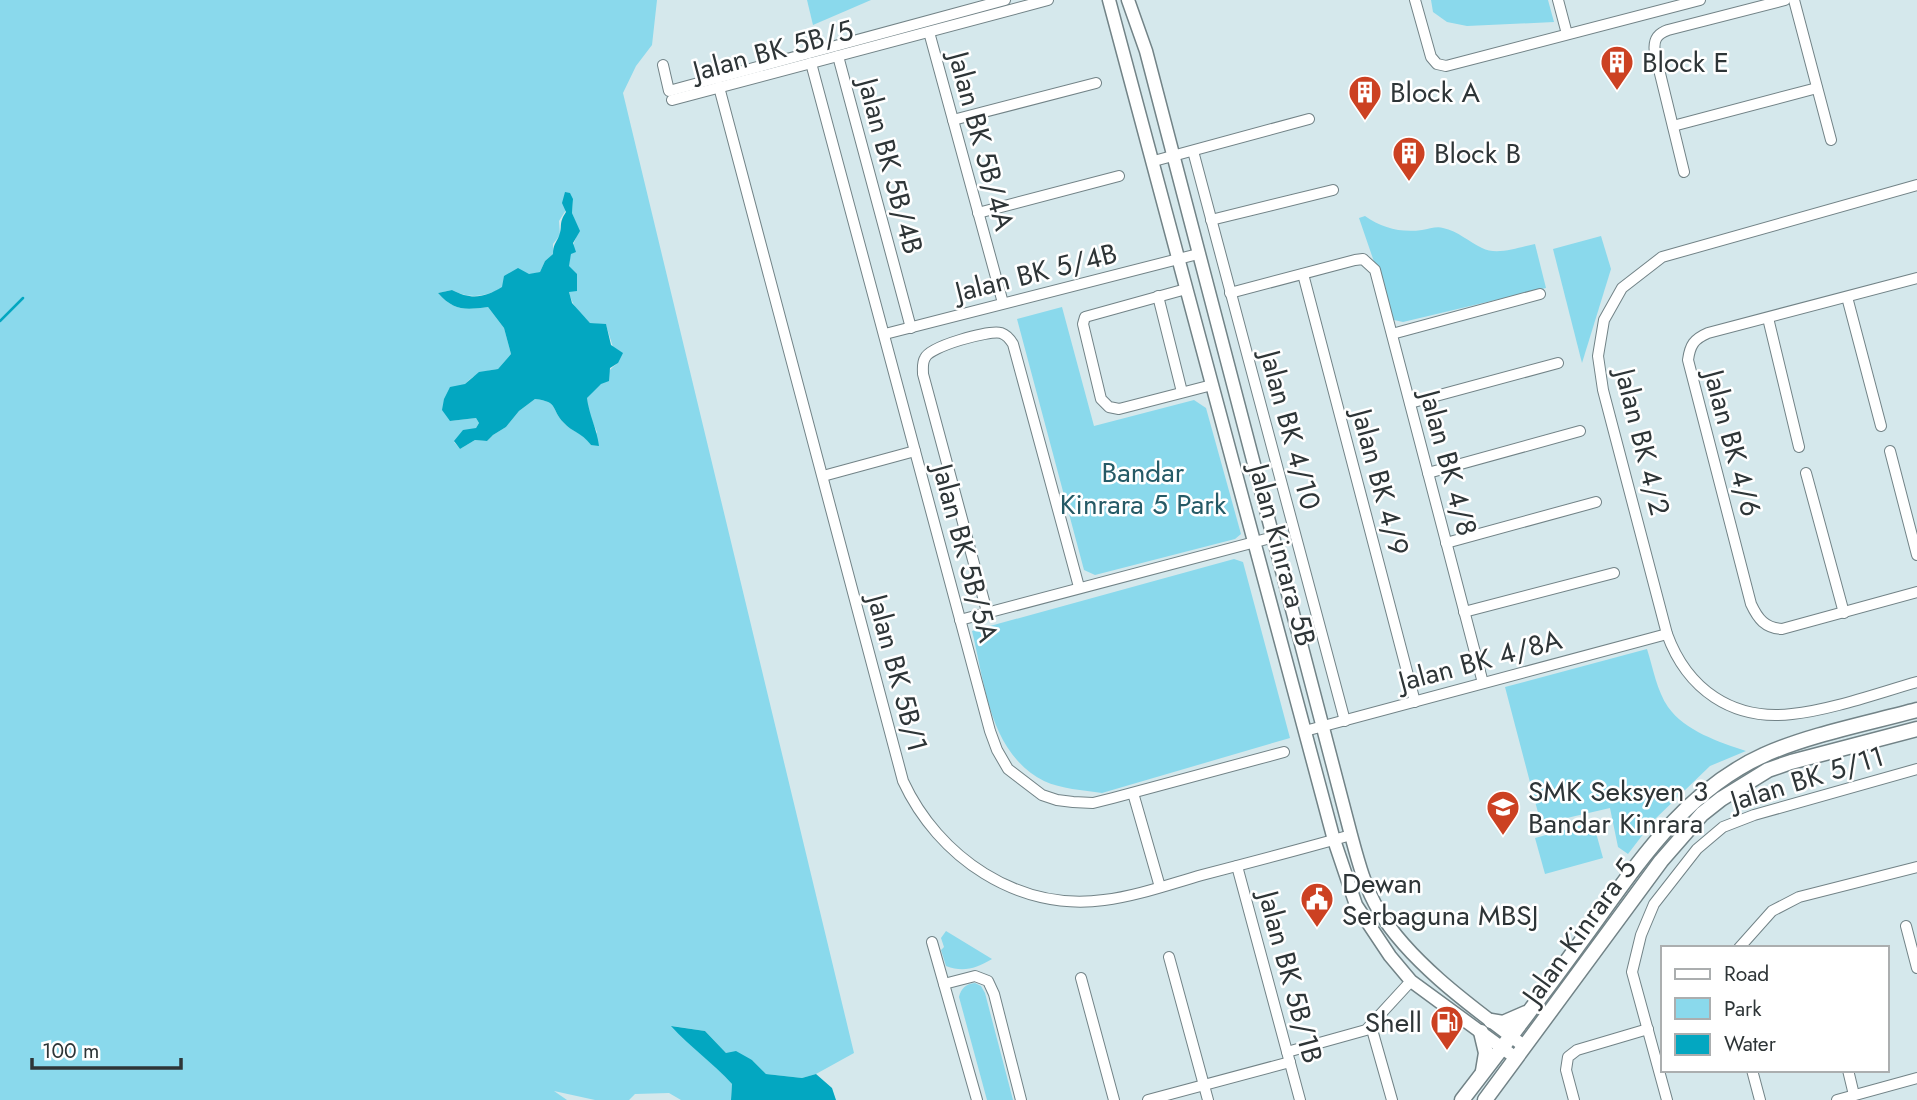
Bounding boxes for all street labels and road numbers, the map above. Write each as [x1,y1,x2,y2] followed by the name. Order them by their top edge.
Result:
[685,9,858,93] street label: Jalan BK 5B/5
[937,43,1025,235] street label: Jalan BK 5B/4A
[846,70,934,259] street label: Jalan BK 5B/4B
[947,233,1121,313] street label: Jalan BK 5/4B
[1249,342,1331,514] street label: Jalan BK 4/10
[1604,361,1681,520] street label: Jalan BK 4/2
[1692,362,1772,521] street label: Jalan BK 4/6
[1408,382,1488,540] street label: Jalan BK 4/8
[1340,401,1420,560] street label: Jalan BK 4/9
[921,456,1009,647] street label: Jalan BK 5B/5A
[1237,456,1327,651] street label: Jalan Kinrara 5B
[856,586,938,756] street label: Jalan BK 5B/1
[1390,619,1567,703] street label: Jalan BK 4/8A
[1722,736,1889,822] street label: Jalan BK 5/11
[1510,850,1646,1016] street label: Jalan Kinrara 5
[1247,883,1333,1068] street label: Jalan BK 5B/1B

